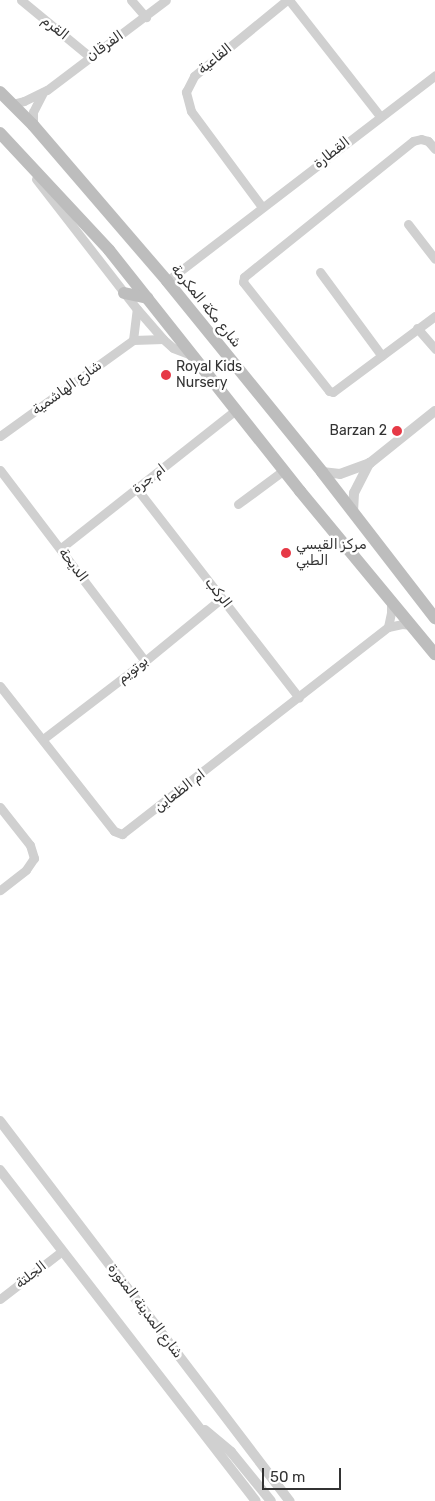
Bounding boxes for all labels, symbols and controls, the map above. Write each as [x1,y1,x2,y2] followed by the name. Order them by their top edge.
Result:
[38,12,72,44] street label: القرم
[83,27,127,65] street label: الفرقان
[194,40,236,78] street label: القاعية
[310,134,354,172] street label: القطارة
[167,261,245,351] street label: شارع مكة المكرمة
[29,357,105,419] street label: شارع الهاشمية
[176,359,242,392] place label: Royal Kids Nursery
[160,369,172,381] marker: Royal Kids Nursery
[330,423,387,439] place label: Barzan 2
[391,425,403,437] marker: Barzan 2
[129,461,169,497] street label: ام جرة
[296,537,367,570] place label: مركز القيسي الطبي
[55,545,91,585] street label: الديحة
[280,547,292,559] marker: مركز القيسي الطبي
[201,575,235,611] street label: الركب
[114,653,152,687] street label: بوتويم
[151,766,209,816] street label: ام الظعاين
[12,1258,50,1292] street label: الجلتة
[104,1260,186,1362] street label: شارع المدينة المنورة
[265,1458,344,1490] scale bar
[270,1468,305,1486] text: 50 m

